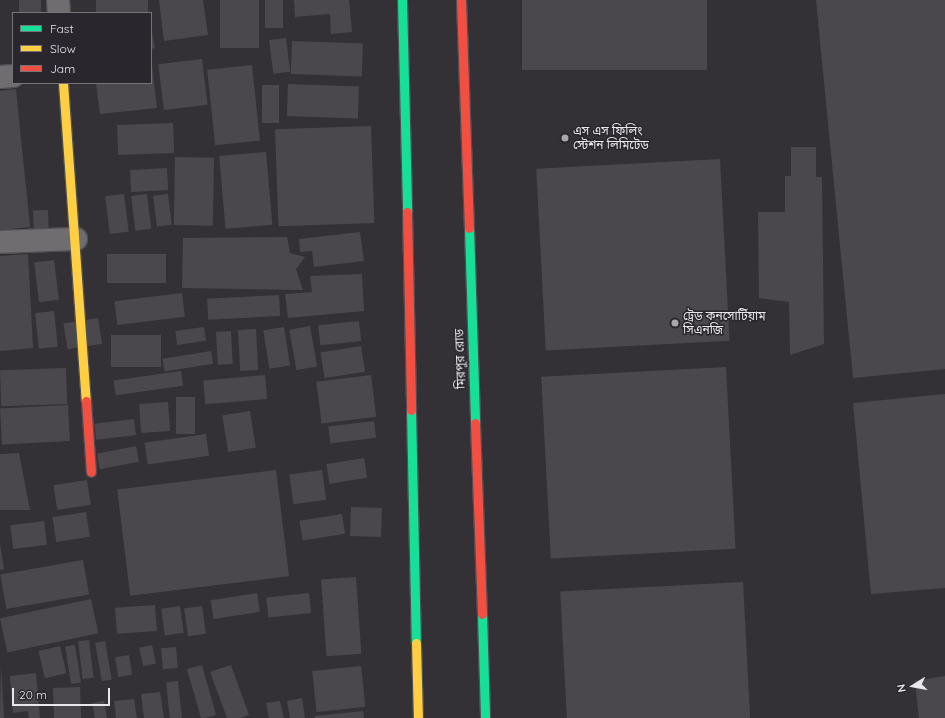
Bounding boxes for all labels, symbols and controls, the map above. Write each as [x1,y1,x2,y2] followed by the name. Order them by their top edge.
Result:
[12,12,152,84] legend
[50,21,74,36] text: Fast
[50,41,76,56] text: Slow
[50,61,75,76] text: Jam
[573,124,649,152] place label: এস এস ফিলিং স্টেশন লিমিটেড
[560,133,570,143] marker: এস এস ফিলিং স্টেশন লিমিটেড
[683,309,765,337] place label: ট্রেড কনসোর্টিয়াম সিএনজি
[670,318,680,328] marker: ট্রেড কনসোর্টিয়াম সিএনজি
[452,329,468,389] street label: মিরপুর রোড
[893,666,933,706] north arrow
[14,680,112,706] scale bar
[894,683,909,694] text: N
[19,687,47,702] text: 20 m

